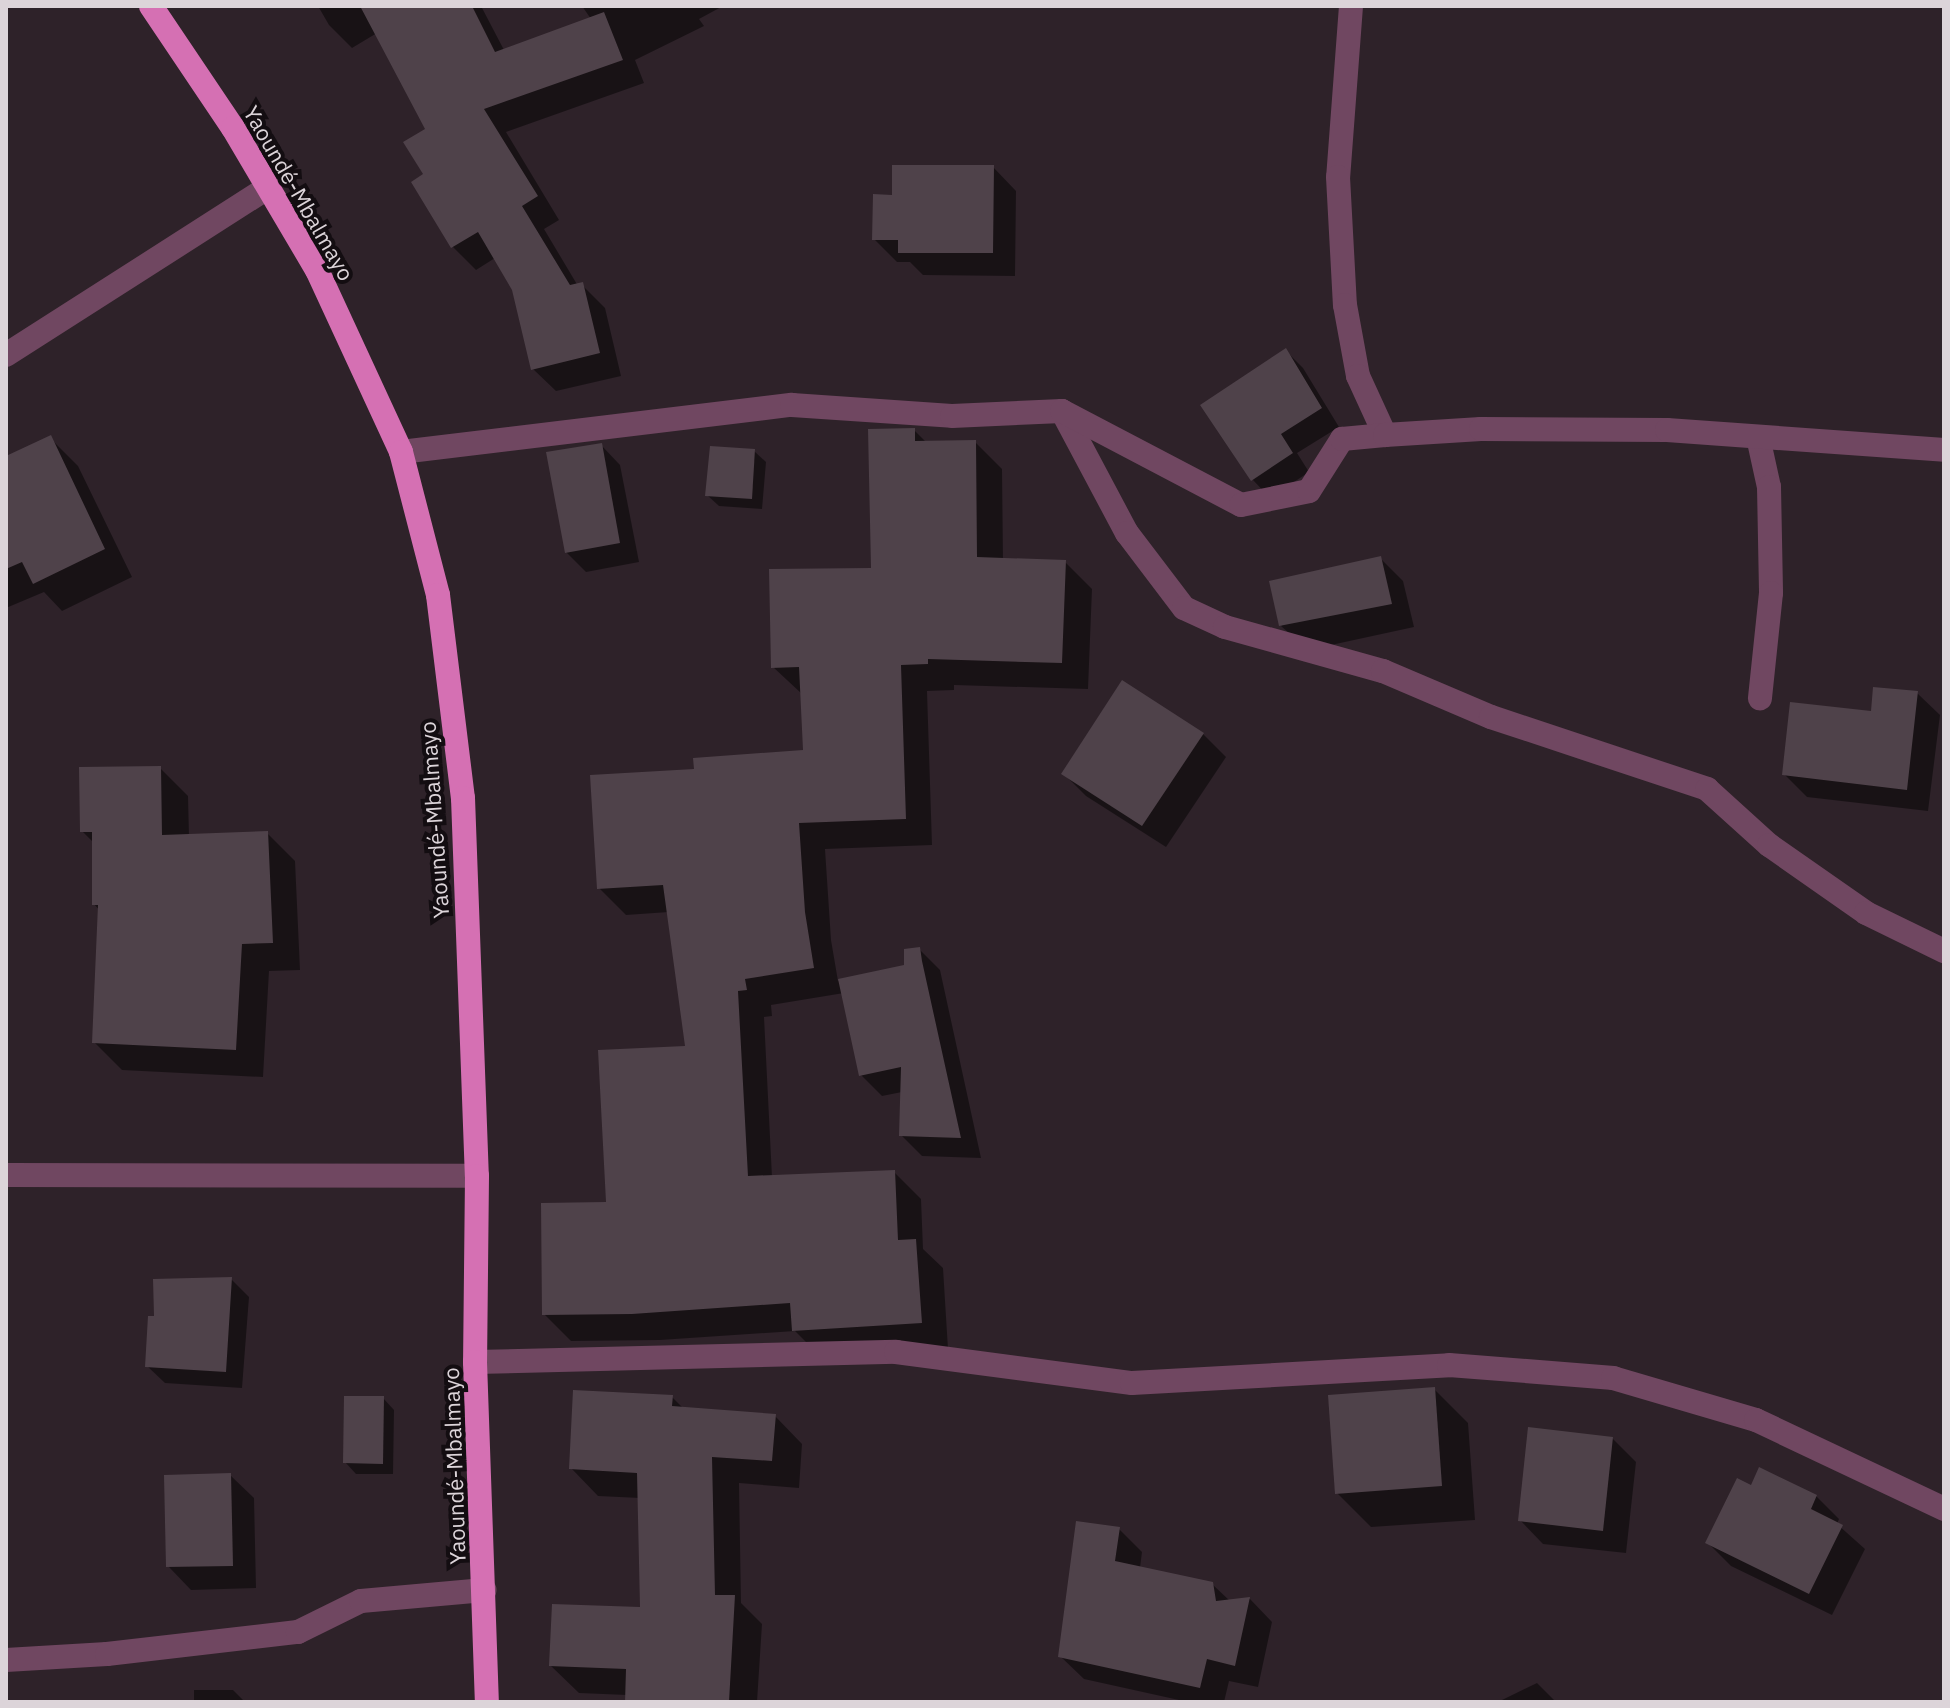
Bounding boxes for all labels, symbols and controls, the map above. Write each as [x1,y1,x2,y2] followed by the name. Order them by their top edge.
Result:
[238,101,360,285] street label: Yaoundé-Mbalmayo
[414,721,454,919] street label: Yaoundé-Mbalmayo
[437,1367,471,1565] street label: Yaoundé-Mbalmayo

